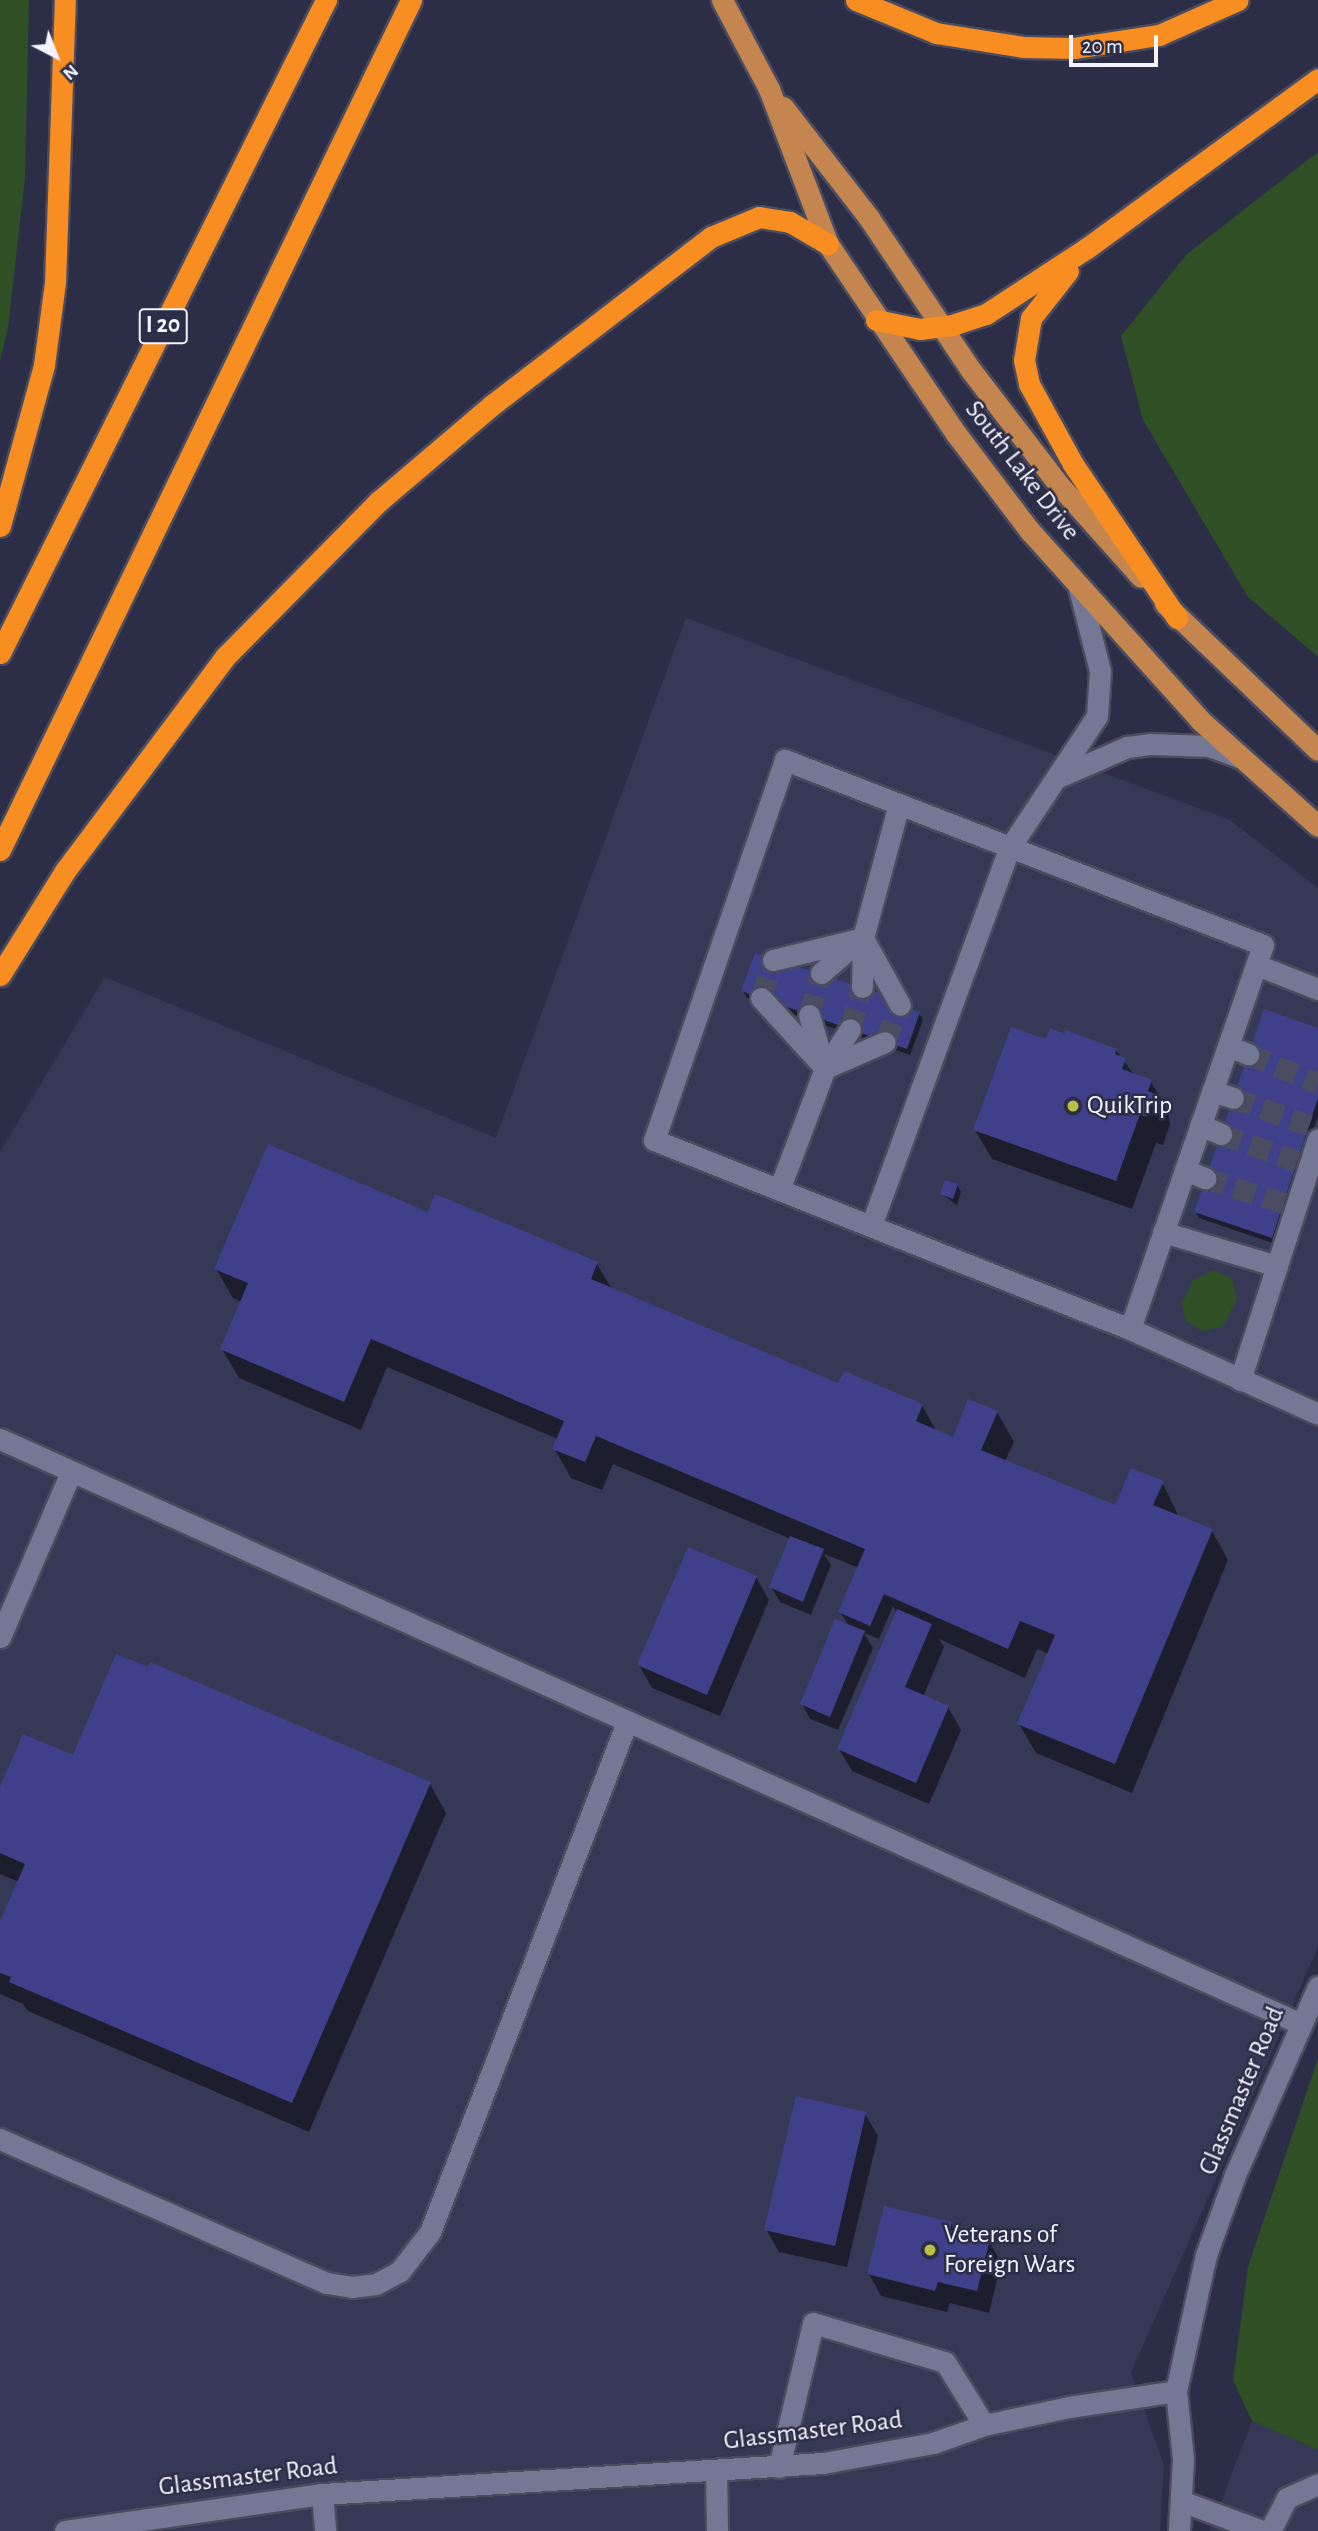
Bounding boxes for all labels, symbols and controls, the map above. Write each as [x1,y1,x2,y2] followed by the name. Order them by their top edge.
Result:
[21,21,91,91] north arrow
[1073,21,1162,65] scale bar
[1082,36,1123,57] text: 20 m
[59,60,82,83] text: N
[138,306,188,346] road number: I 20
[958,395,1086,547] street label: South Lake Drive
[1087,1090,1172,1122] place label: QuikTrip
[1065,1098,1081,1114] marker: QuikTrip
[1193,2002,1291,2180] street label: Glassmaster Road
[944,2219,1075,2280] place label: Veterans of Foreign Wars
[922,2242,938,2258] marker: Veterans of Foreign Wars
[722,2405,904,2457] street label: Glassmaster Road
[157,2451,339,2503] street label: Glassmaster Road

